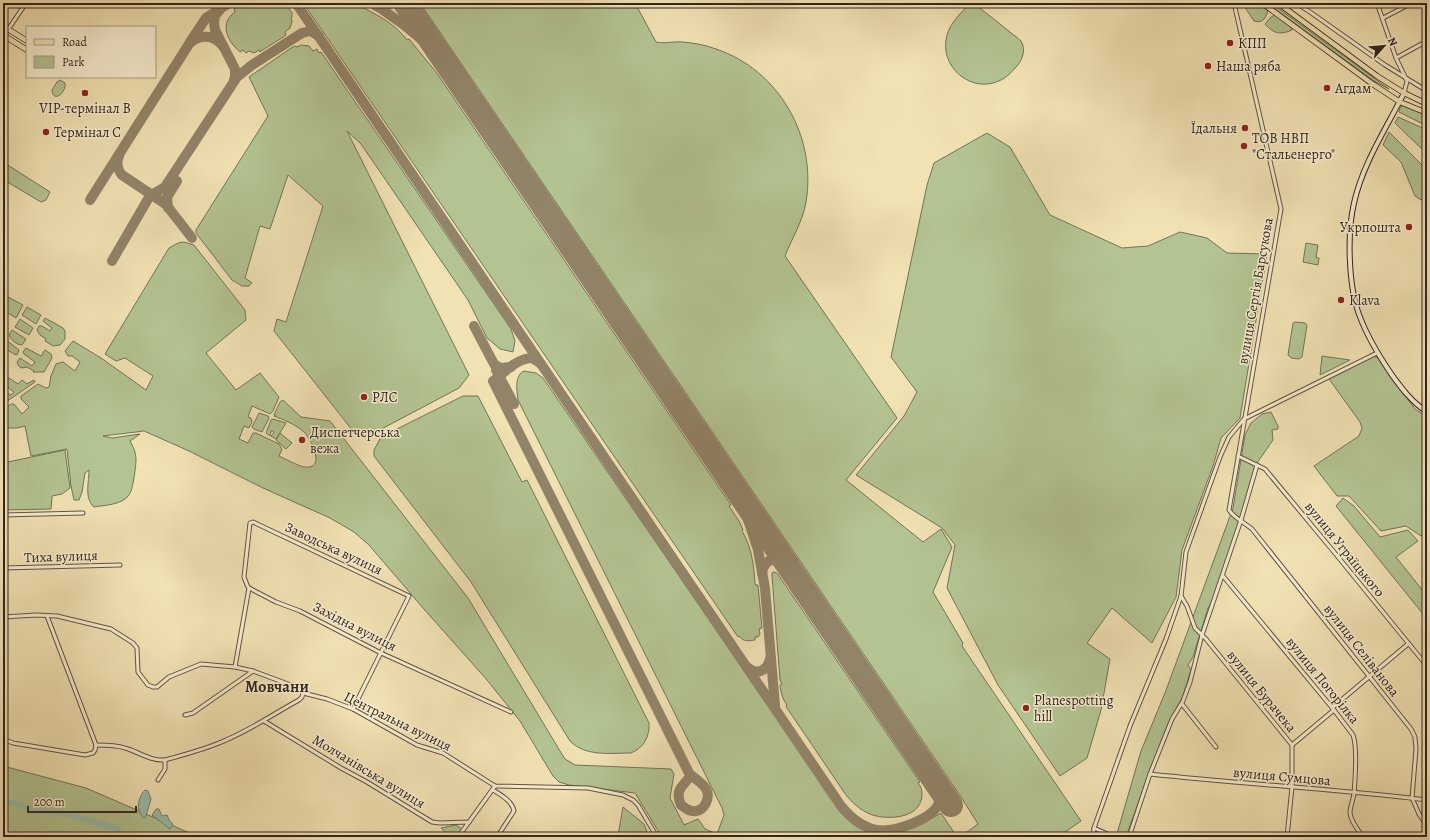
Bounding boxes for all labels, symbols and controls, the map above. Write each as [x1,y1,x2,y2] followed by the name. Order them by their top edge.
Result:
[26,26,156,78] legend
[1364,26,1404,66] north arrow
[62,34,88,50] text: Road
[1238,34,1267,53] place label: КПП
[1384,35,1401,49] text: N
[1225,38,1235,48] marker: КПП
[62,54,85,70] text: Park
[1216,57,1282,76] place label: Наша ряба
[1203,61,1213,71] marker: Наша ряба
[1334,79,1371,98] place label: Агдам
[1322,83,1332,93] marker: Агдам
[80,88,90,98] marker: VIP-термінал B
[38,99,131,118] place label: VIP-термінал B
[1191,119,1237,138] place label: Їдальня
[54,123,121,142] place label: Термінал C
[1240,123,1250,133] marker: Їдальня
[41,127,51,137] marker: Термінал C
[1252,129,1335,164] place label: ТОВ НВП "Стальенерго"
[1239,141,1249,151] marker: ТОВ НВП "Стальенерго"
[1233,216,1278,366] street label: вулиця Сергія Барсукова
[1340,218,1402,237] place label: Укрпошта
[1404,222,1414,232] marker: Укрпошта
[1349,291,1380,310] place label: Klava
[1336,295,1346,305] marker: Klava
[372,388,398,407] place label: РЛС
[359,392,369,402] marker: РЛС
[310,423,400,458] place label: Диспетчерська вежа
[297,435,307,445] marker: Диспетчерська вежа
[1300,498,1389,601] street label: вулиця Уграїцького
[282,518,386,579] street label: Заводська вулиця
[24,546,99,567] street label: Тиха вулиця
[310,597,400,656] street label: Західна вулиця
[1319,600,1404,701] street label: вулиця Селіванова
[1282,633,1364,728] street label: вулиця Погорілка
[1223,646,1301,737] street label: вулиця Бурачека
[245,676,309,698] district label: Мовчани
[341,687,455,756] street label: Центральна вулиця
[1034,691,1113,726] place label: Planespotting hill
[1021,703,1031,713] marker: Planespotting hill
[309,730,429,813] street label: Молчанівська вулиця
[1232,763,1332,790] street label: вулиця Сумцова
[28,788,136,814] scale bar
[34,794,65,810] text: 200 m

